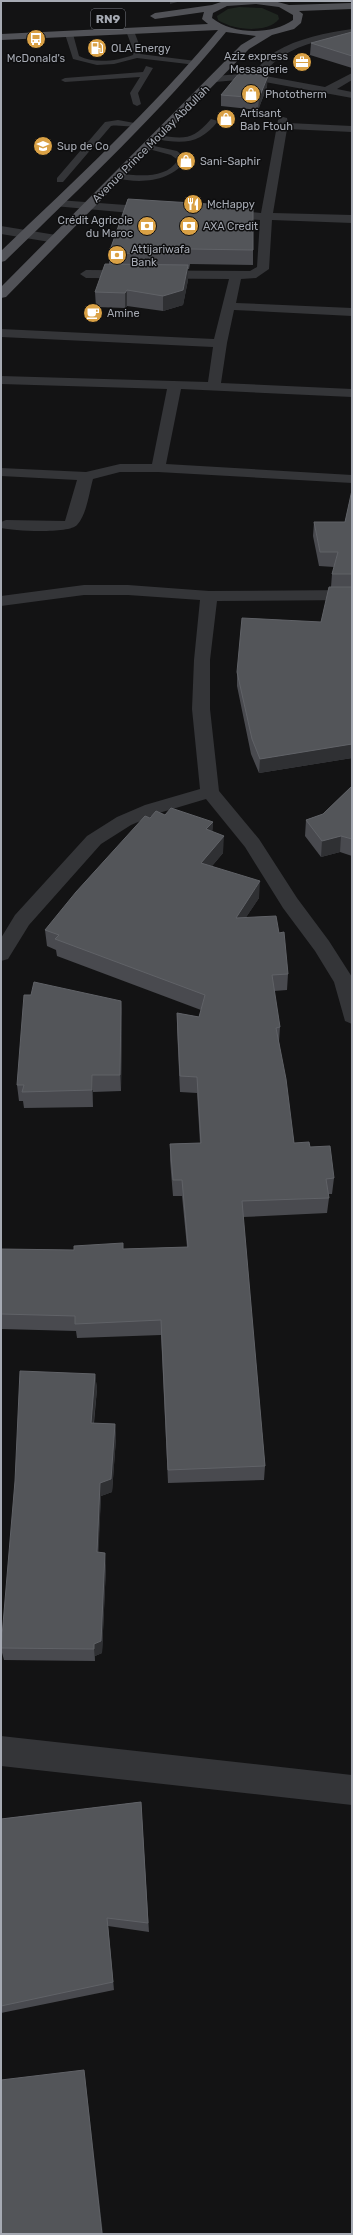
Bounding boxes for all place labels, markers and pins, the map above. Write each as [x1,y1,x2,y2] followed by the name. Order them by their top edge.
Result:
[25,28,47,50] bus stop icon: McDonald's
[86,37,108,59] fuel station icon: OLA Energy
[111,42,171,55] place label: OLA Energy
[224,50,288,76] place label: Aziz express Messagerie
[291,51,313,73] office icon: Aziz express Messagerie
[7,52,66,65] place label: McDonald's
[240,83,262,105] shop icon: Phototherm
[265,88,327,101] place label: Phototherm
[240,107,293,133] place label: Artisant Bab Ftouh
[215,108,237,130] shop icon: Artisant Bab Ftouh
[32,135,54,157] school or university icon: Sup de Co
[57,140,109,153] place label: Sup de Co
[175,150,197,172] shop icon: Sani-Saphir
[200,155,261,168] place label: Sani-Saphir
[182,193,204,215] restaurant icon: McHappy
[207,198,255,211] place label: McHappy
[58,214,133,240] place label: Crédit Agricole du Maroc
[136,215,158,237] bank icon: Crédit Agricole du Maroc
[178,215,200,237] bank icon: AXA Credit
[203,220,259,233] place label: AXA Credit
[131,243,190,269] place label: Attijariwafa Bank
[106,244,128,266] bank icon: Attijariwafa Bank
[82,302,104,324] cafe icon: Amine
[107,307,140,320] place label: Amine

